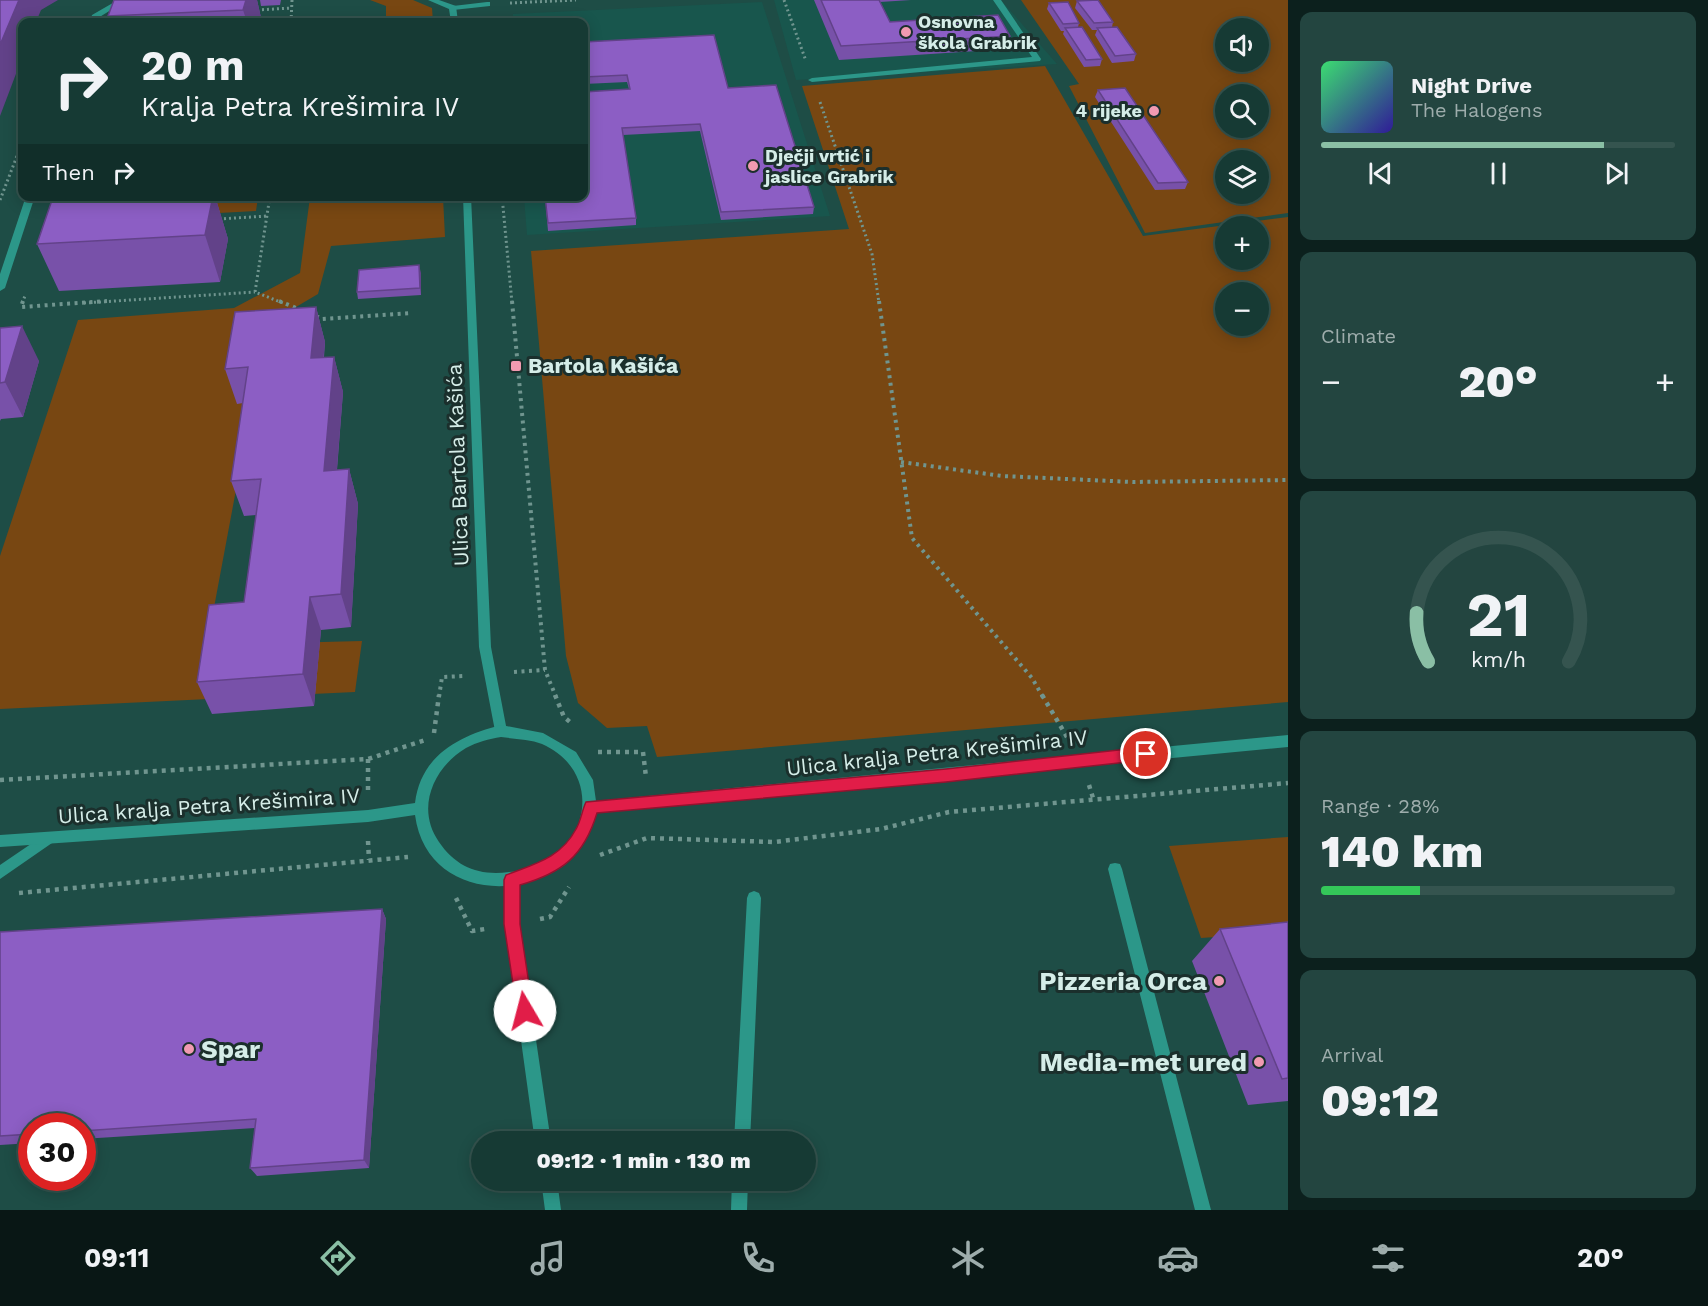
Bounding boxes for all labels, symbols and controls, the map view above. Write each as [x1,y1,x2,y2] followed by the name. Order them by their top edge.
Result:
[918,11,1038,53] place label: Osnovna škola Grabrik
[1215,18,1269,336] map controls
[1215,18,1269,72] button: sound
[899,25,913,39] marker: Osnovna škola Grabrik
[141,41,245,90] text: 20 m
[42,42,120,120] icon: right
[1411,73,1532,98] text: Night Drive
[1215,84,1269,138] button: search
[141,91,459,123] text: Kralja Petra Krešimira IV
[1411,98,1543,122] text: The Halogens
[1075,100,1142,121] place label: 4 rijeke
[1147,104,1161,118] marker: 4 rijeke
[763,145,894,187] place label: Dječji vrtić i jaslice Grabrik
[1215,150,1269,204] button: layers
[107,156,140,189] icon: right
[1364,157,1397,190] icon: previous
[1482,157,1515,190] icon: pause
[1600,157,1633,190] icon: next
[746,159,760,173] marker: Dječji vrtić i jaslice Grabrik
[42,160,95,185] text: Then
[1215,216,1269,270] button: +
[1215,282,1269,336] button: −
[1321,324,1396,348] text: Climate
[528,353,679,378] place label: Bartola Kašića
[1458,355,1538,408] text: 20°
[509,359,523,373] marker: Bartola Kašića
[1321,362,1341,401] text: −
[1655,362,1675,401] text: +
[441,363,474,567] street label: Ulica Bartola Kašića
[1466,578,1530,651] text: 21
[1470,647,1526,672] text: km/h
[785,724,1089,781] street label: Ulica kralja Petra Krešimira IV
[1120,728,1171,779] pin
[1129,737,1162,770] icon: arrive
[57,782,361,829] street label: Ulica kralja Petra Krešimira IV
[1321,794,1439,818] text: Range · 28%
[1321,825,1483,878] text: 140 km
[1039,966,1207,996] place label: Pizzeria Orca
[1212,974,1226,988] marker: Pizzeria Orca
[493,979,557,1043] position arrow
[201,1034,261,1064] place label: Spar
[182,1042,196,1056] marker: Spar
[1321,1043,1383,1067] text: Arrival
[1039,1047,1247,1077] place label: Media-met ured
[1252,1055,1266,1069] marker: Media-met ured
[1321,1074,1439,1127] text: 09:12
[18,1113,96,1191] speed limit sign: 30
[536,1148,751,1173] text: 09:12 · 1 min · 130 m
[317,1237,359,1279] icon: directions
[527,1237,569,1279] icon: music
[737,1237,779,1279] icon: phone
[947,1237,989,1279] icon: climate
[1157,1237,1199,1279] icon: car
[1367,1237,1409,1279] icon: filters
[84,1242,149,1274] text: 09:11
[1577,1242,1624,1274] text: 20°

